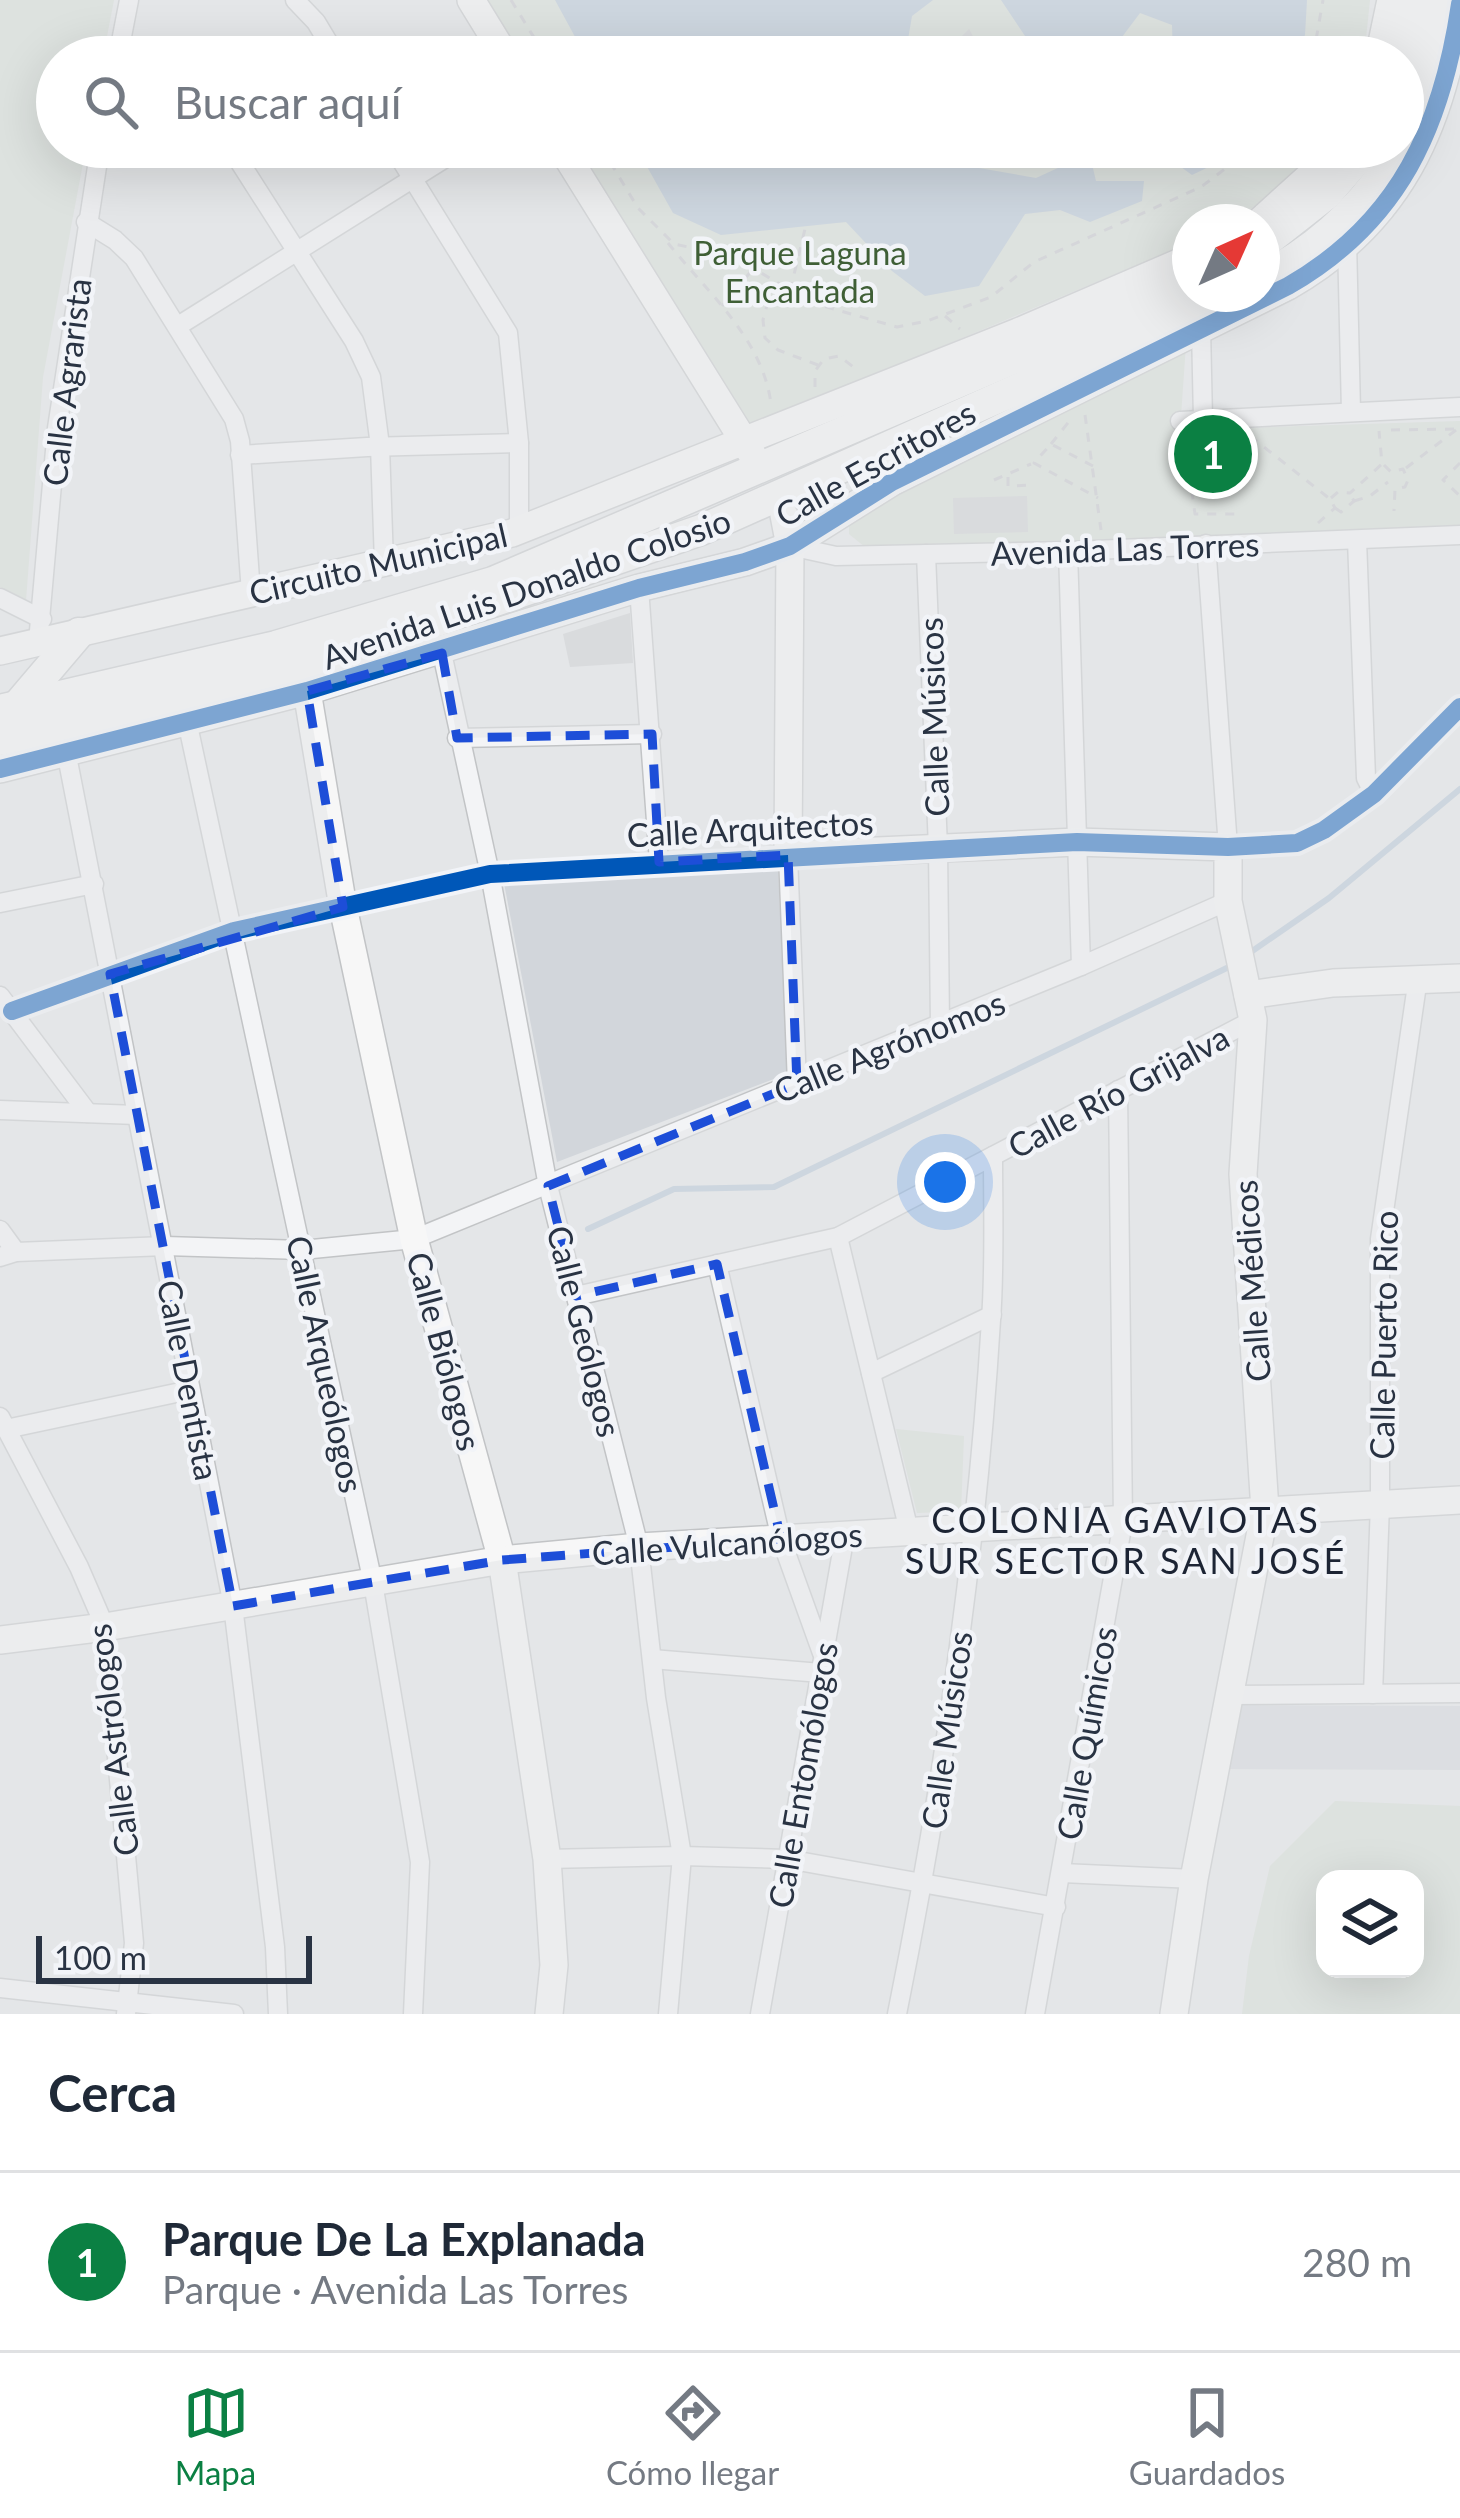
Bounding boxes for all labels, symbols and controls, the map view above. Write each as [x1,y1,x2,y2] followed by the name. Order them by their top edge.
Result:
[36,36,1424,168] search box
[78,69,144,135] icon: search
[174,75,401,129] text: Buscar aquí
[1172,204,1280,312] north arrow
[693,232,907,310] park label: Parque Laguna Encantada
[33,276,99,488] street label: Calle Agrarista
[768,392,982,534] street label: Calle Escritores
[1174,409,1252,499] pin: 1
[316,499,736,677] street label: Avenida Luis Donaldo Colosio
[245,514,511,612] street label: Circuito Municipal
[990,523,1260,573] street label: Avenida Las Torres
[910,617,956,817] street label: Calle Músicos
[626,802,874,854] street label: Calle Arquitectos
[768,981,1010,1111] street label: Calle Agrónomos
[1001,1016,1235,1166] street label: Calle Río Grijalva
[915,1152,975,1212] your location
[1224,1179,1278,1383] street label: Calle Médicos
[1361,1210,1405,1460] street label: Calle Puerto Rico
[539,1221,631,1441] street label: Calle Geólogos
[279,1232,373,1496] street label: Calle Arqueólogos
[399,1247,491,1455] street label: Calle Biólogos
[150,1276,228,1484] street label: Calle Dentista
[905,1497,1347,1582] district label: COLONIA GAVIOTAS SUR SECTOR SAN JOSÉ
[590,1514,864,1572] street label: Calle Vulcanólogos
[78,1622,146,1858] street label: Calle Astrólogos
[1048,1623,1124,1843] street label: Calle Químicos
[912,1629,980,1831] street label: Calle Músicos
[759,1639,845,1911] street label: Calle Entomólogos
[1316,1870,1424,1978] map controls
[1316,1870,1424,1978] button: layers
[36,1930,312,1983] scale bar
[54,1937,147,1977] text: 100 m
[48,2062,177,2123] text: Cerca
[162,2212,646,2266] text: Parque De La Explanada
[76,2239,98,2285] text: 1
[1302,2239,1412,2285] text: 280 m
[162,2266,629,2312] text: Parque · Avenida Las Torres
[175,2380,256,2492] tab: Mapa
[606,2380,779,2492] tab: Cómo llegar
[1129,2380,1285,2492] tab: Guardados

